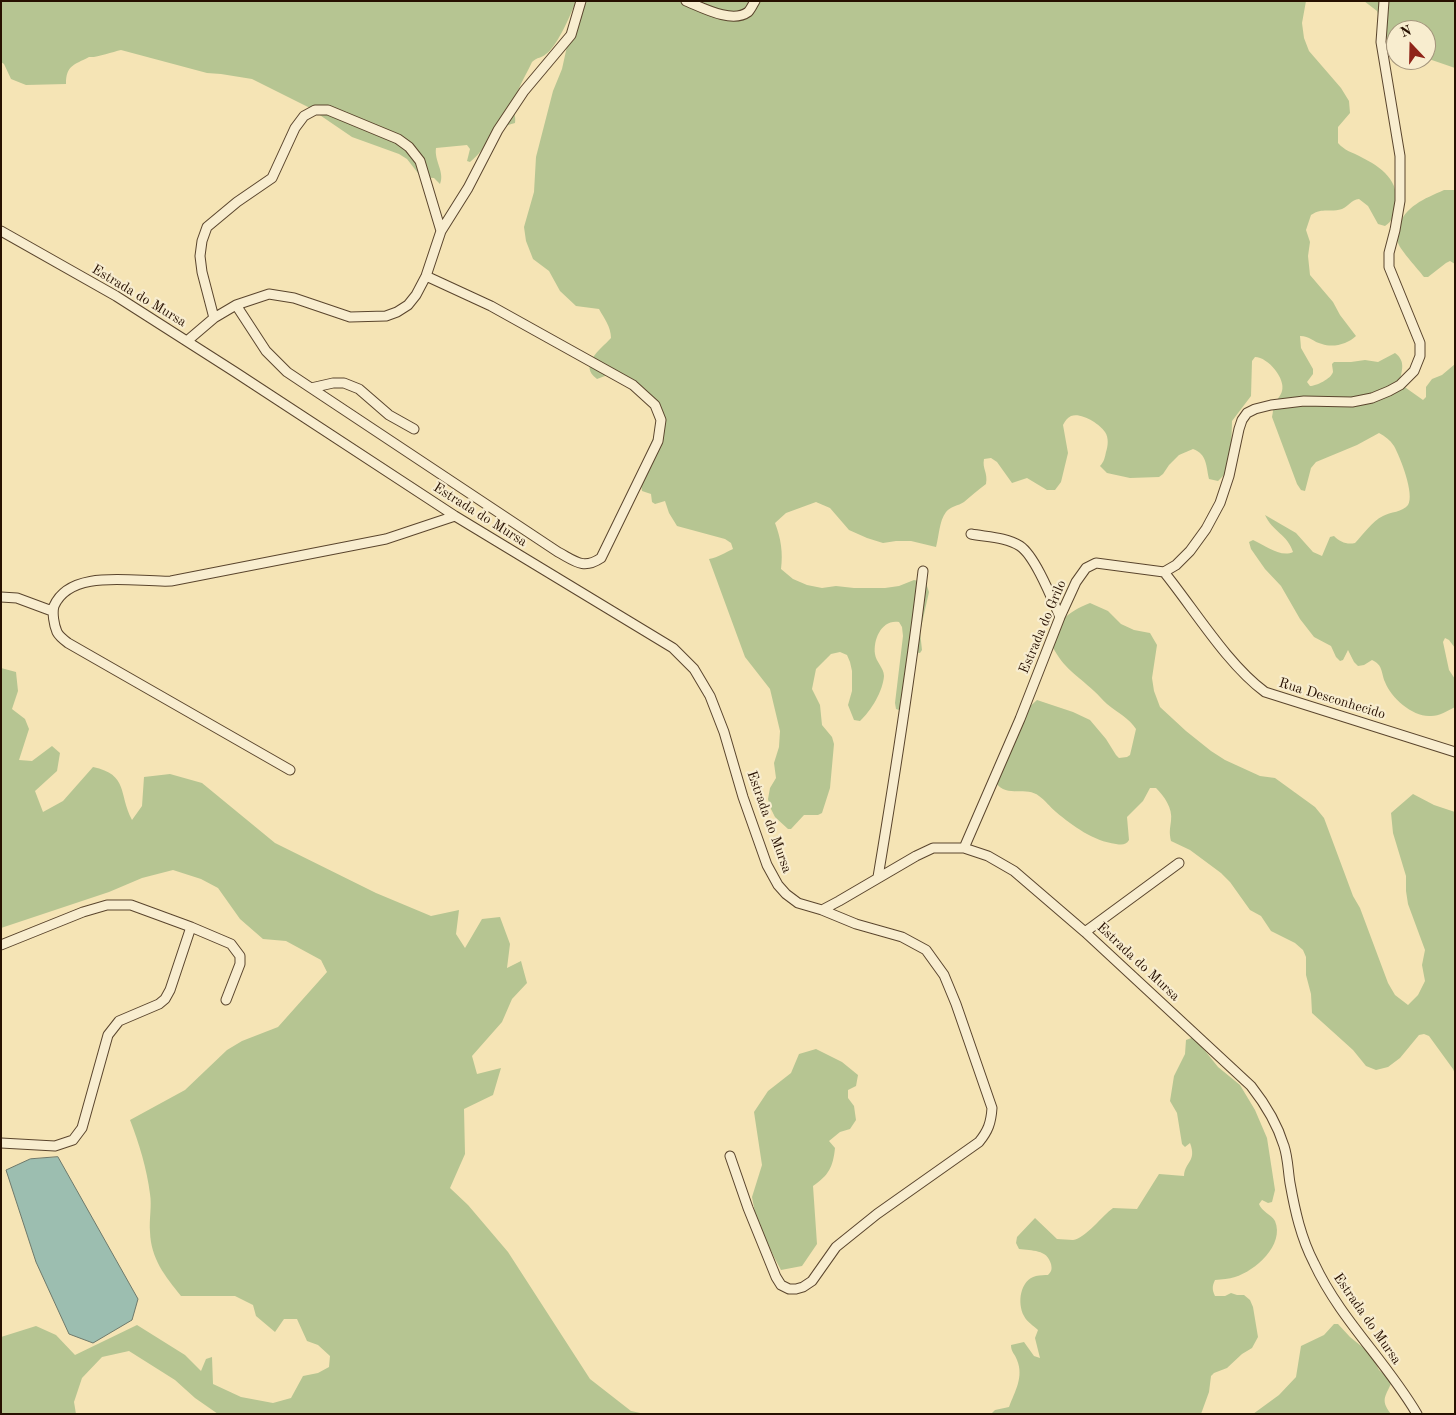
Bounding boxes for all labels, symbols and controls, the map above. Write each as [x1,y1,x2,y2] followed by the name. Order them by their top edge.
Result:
[1386,20,1436,70] north arrow
[1398,23,1413,40] text: N
[89,261,189,331] street label: Estrada do Mursa
[430,479,530,551] street label: Estrada do Mursa
[1016,578,1070,676] street label: Estrada do Grilo
[1277,675,1387,723] street label: Rua Desconhecido
[743,769,795,875] street label: Estrada do Mursa
[1093,919,1183,1005] street label: Estrada do Mursa
[1329,1270,1405,1368] street label: Estrada do Mursa

